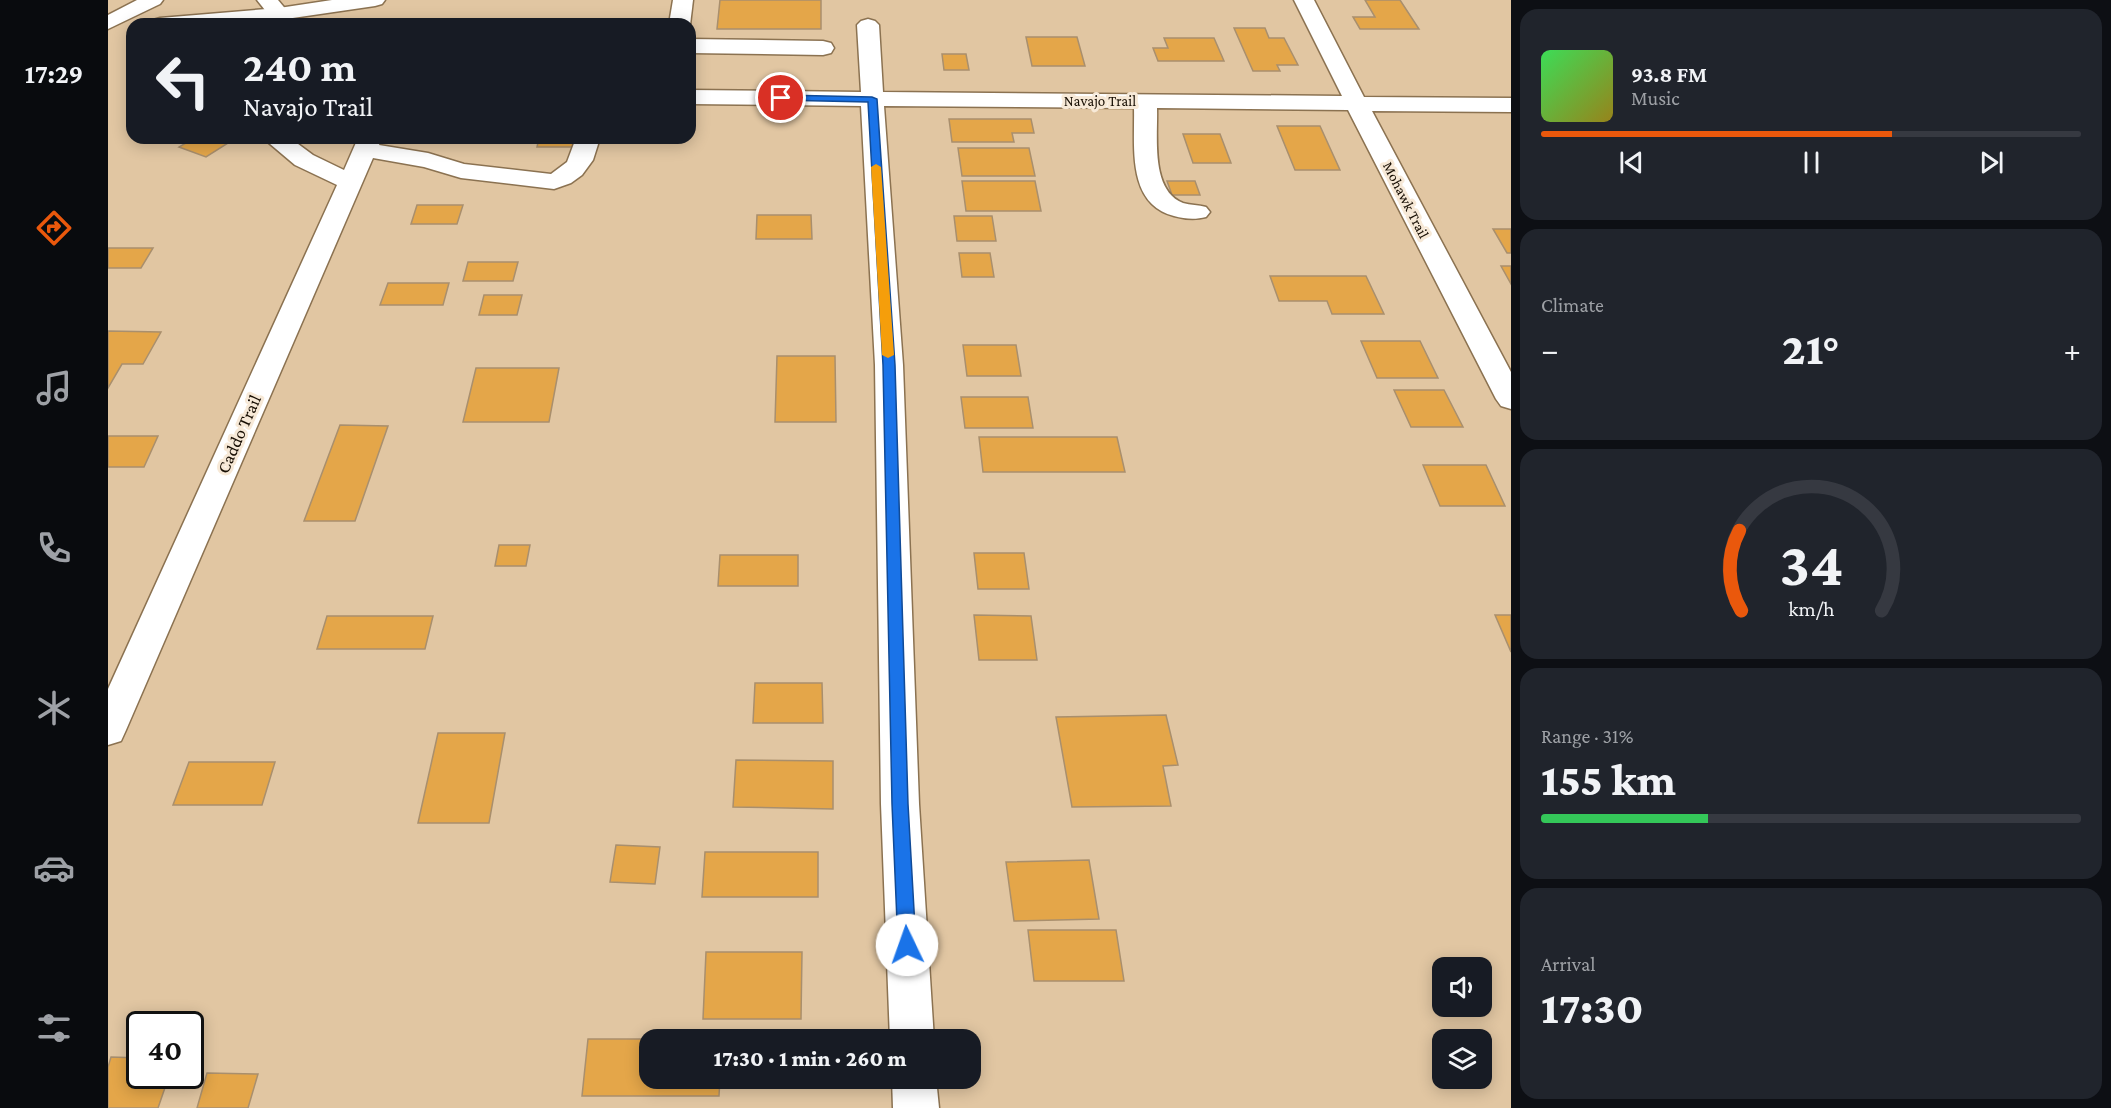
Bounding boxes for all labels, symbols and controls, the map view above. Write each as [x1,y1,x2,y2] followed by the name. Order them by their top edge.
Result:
[144,42,222,120] icon: left
[243,43,356,90] text: 240 m
[25,59,83,89] text: 17:29
[1631,62,1707,87] text: 93.8 FM
[755,72,806,123] pin
[764,81,797,114] icon: arrive
[1631,87,1680,109] text: Music
[243,92,373,122] text: Navajo Trail
[1064,93,1136,110] street label: Navajo Trail
[1615,146,1648,179] icon: previous
[1795,146,1828,179] icon: pause
[1975,146,2008,179] icon: next
[1380,159,1432,241] street label: Mohawk Trail
[33,207,75,249] icon: directions
[1541,294,1604,316] text: Climate
[1782,324,1840,374] text: 21°
[1541,331,1558,368] text: −
[2064,331,2081,368] text: +
[33,367,75,409] icon: music
[213,391,265,476] street label: Caddo Trail
[33,527,75,569] icon: phone
[1779,529,1843,598] text: 34
[1788,597,1835,621] text: km/h
[33,687,75,729] icon: climate
[1541,725,1634,747] text: Range · 31%
[1541,755,1676,805] text: 155 km
[33,847,75,889] icon: car
[875,913,939,977] position arrow
[1541,953,1595,975] text: Arrival
[1432,957,1492,1089] map controls
[1432,957,1492,1017] button: sound
[1541,983,1644,1033] text: 17:30
[33,1007,75,1049] icon: filters
[126,1011,204,1089] speed limit sign: 40
[1432,1029,1492,1089] button: layers
[714,1046,906,1071] text: 17:30 · 1 min · 260 m

